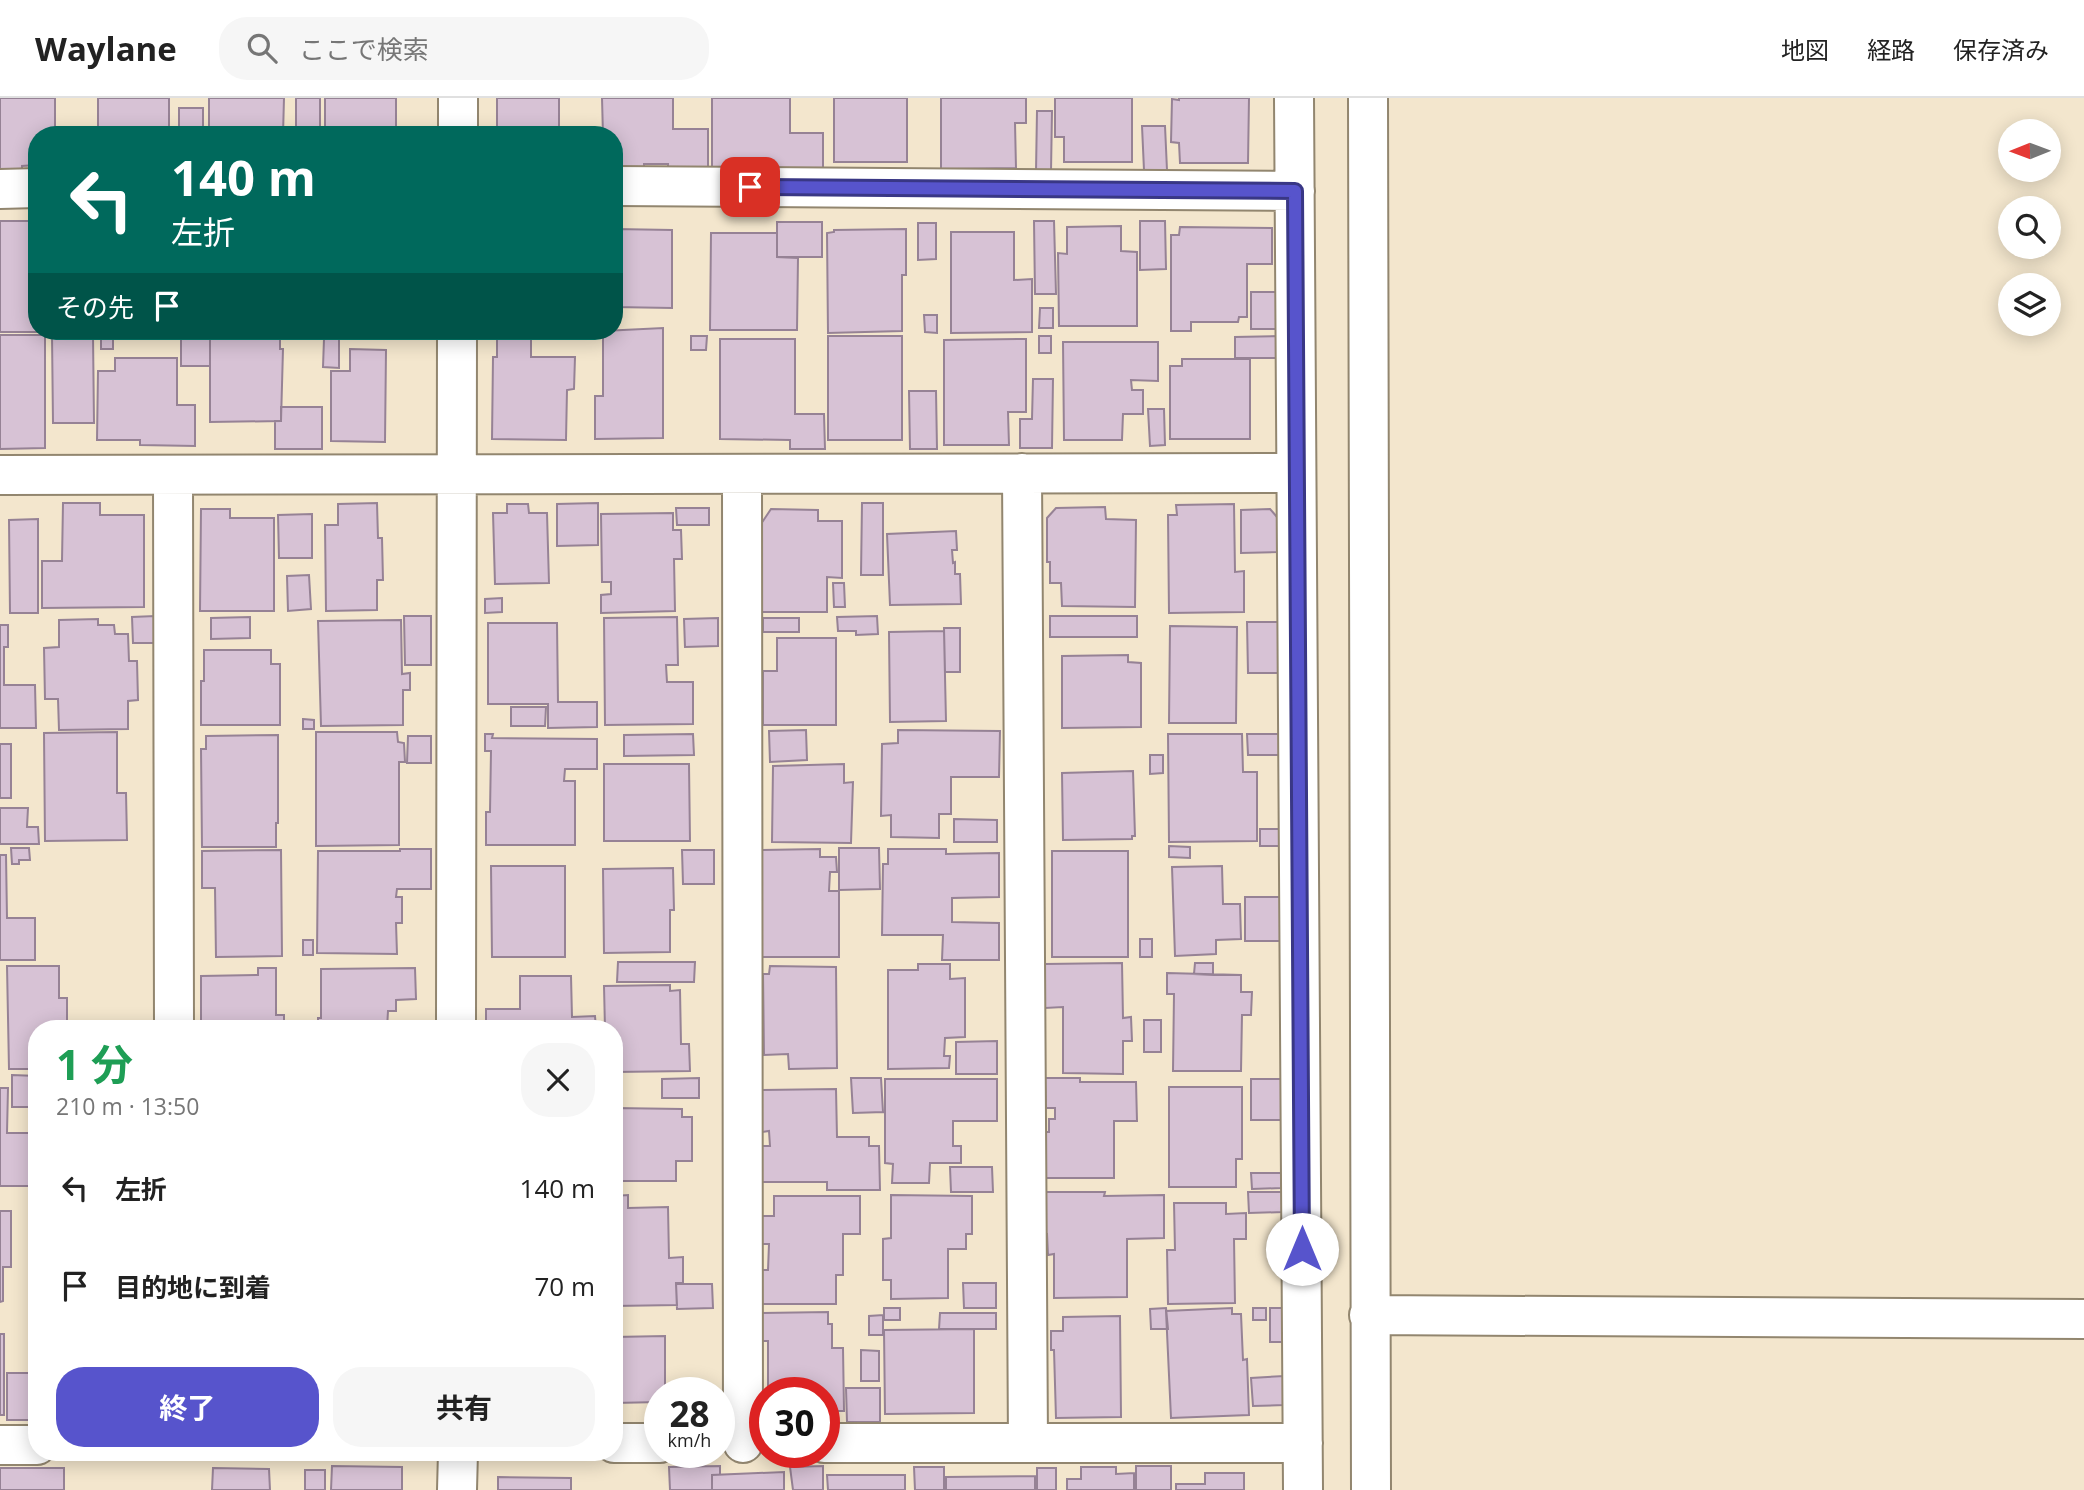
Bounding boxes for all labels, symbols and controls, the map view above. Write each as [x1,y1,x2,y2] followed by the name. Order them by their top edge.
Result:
[219,17,709,80] search box
[35,26,177,71] text: Waylane
[243,29,281,67] icon: search
[299,31,429,67] text: ここで検索
[1781,33,1829,66] text: 地図
[1867,33,1915,66] text: 経路
[1953,33,2049,66] text: 保存済み
[1998,119,2062,182] north arrow
[1998,119,2061,336] map controls
[171,144,316,210] text: 140 m
[56,154,147,245] icon: left
[720,157,780,217] pin
[731,168,769,206] icon: arrive
[1998,196,2061,259] button: search
[171,210,235,253] text: 左折
[1998,273,2061,336] button: layers
[148,287,186,325] icon: arrive
[56,289,134,325] text: その先
[56,1035,133,1092] text: 1 分
[521,1043,595,1117] button: close
[56,1090,199,1122] text: 210 m · 13:50
[56,1169,94,1207] icon: left
[520,1170,595,1206] text: 140 m
[115,1171,167,1207] text: 左折
[1265,1212,1339,1286] position arrow
[56,1267,94,1305] icon: arrive
[534,1268,595,1304] text: 70 m
[115,1269,271,1305] text: 目的地に到着
[56,1367,319,1447] button: 終了
[333,1367,595,1447] button: 共有
[749,1377,840,1468] speed limit sign: 30
[669,1390,710,1437] text: 28
[668,1428,711,1452] text: km/h

